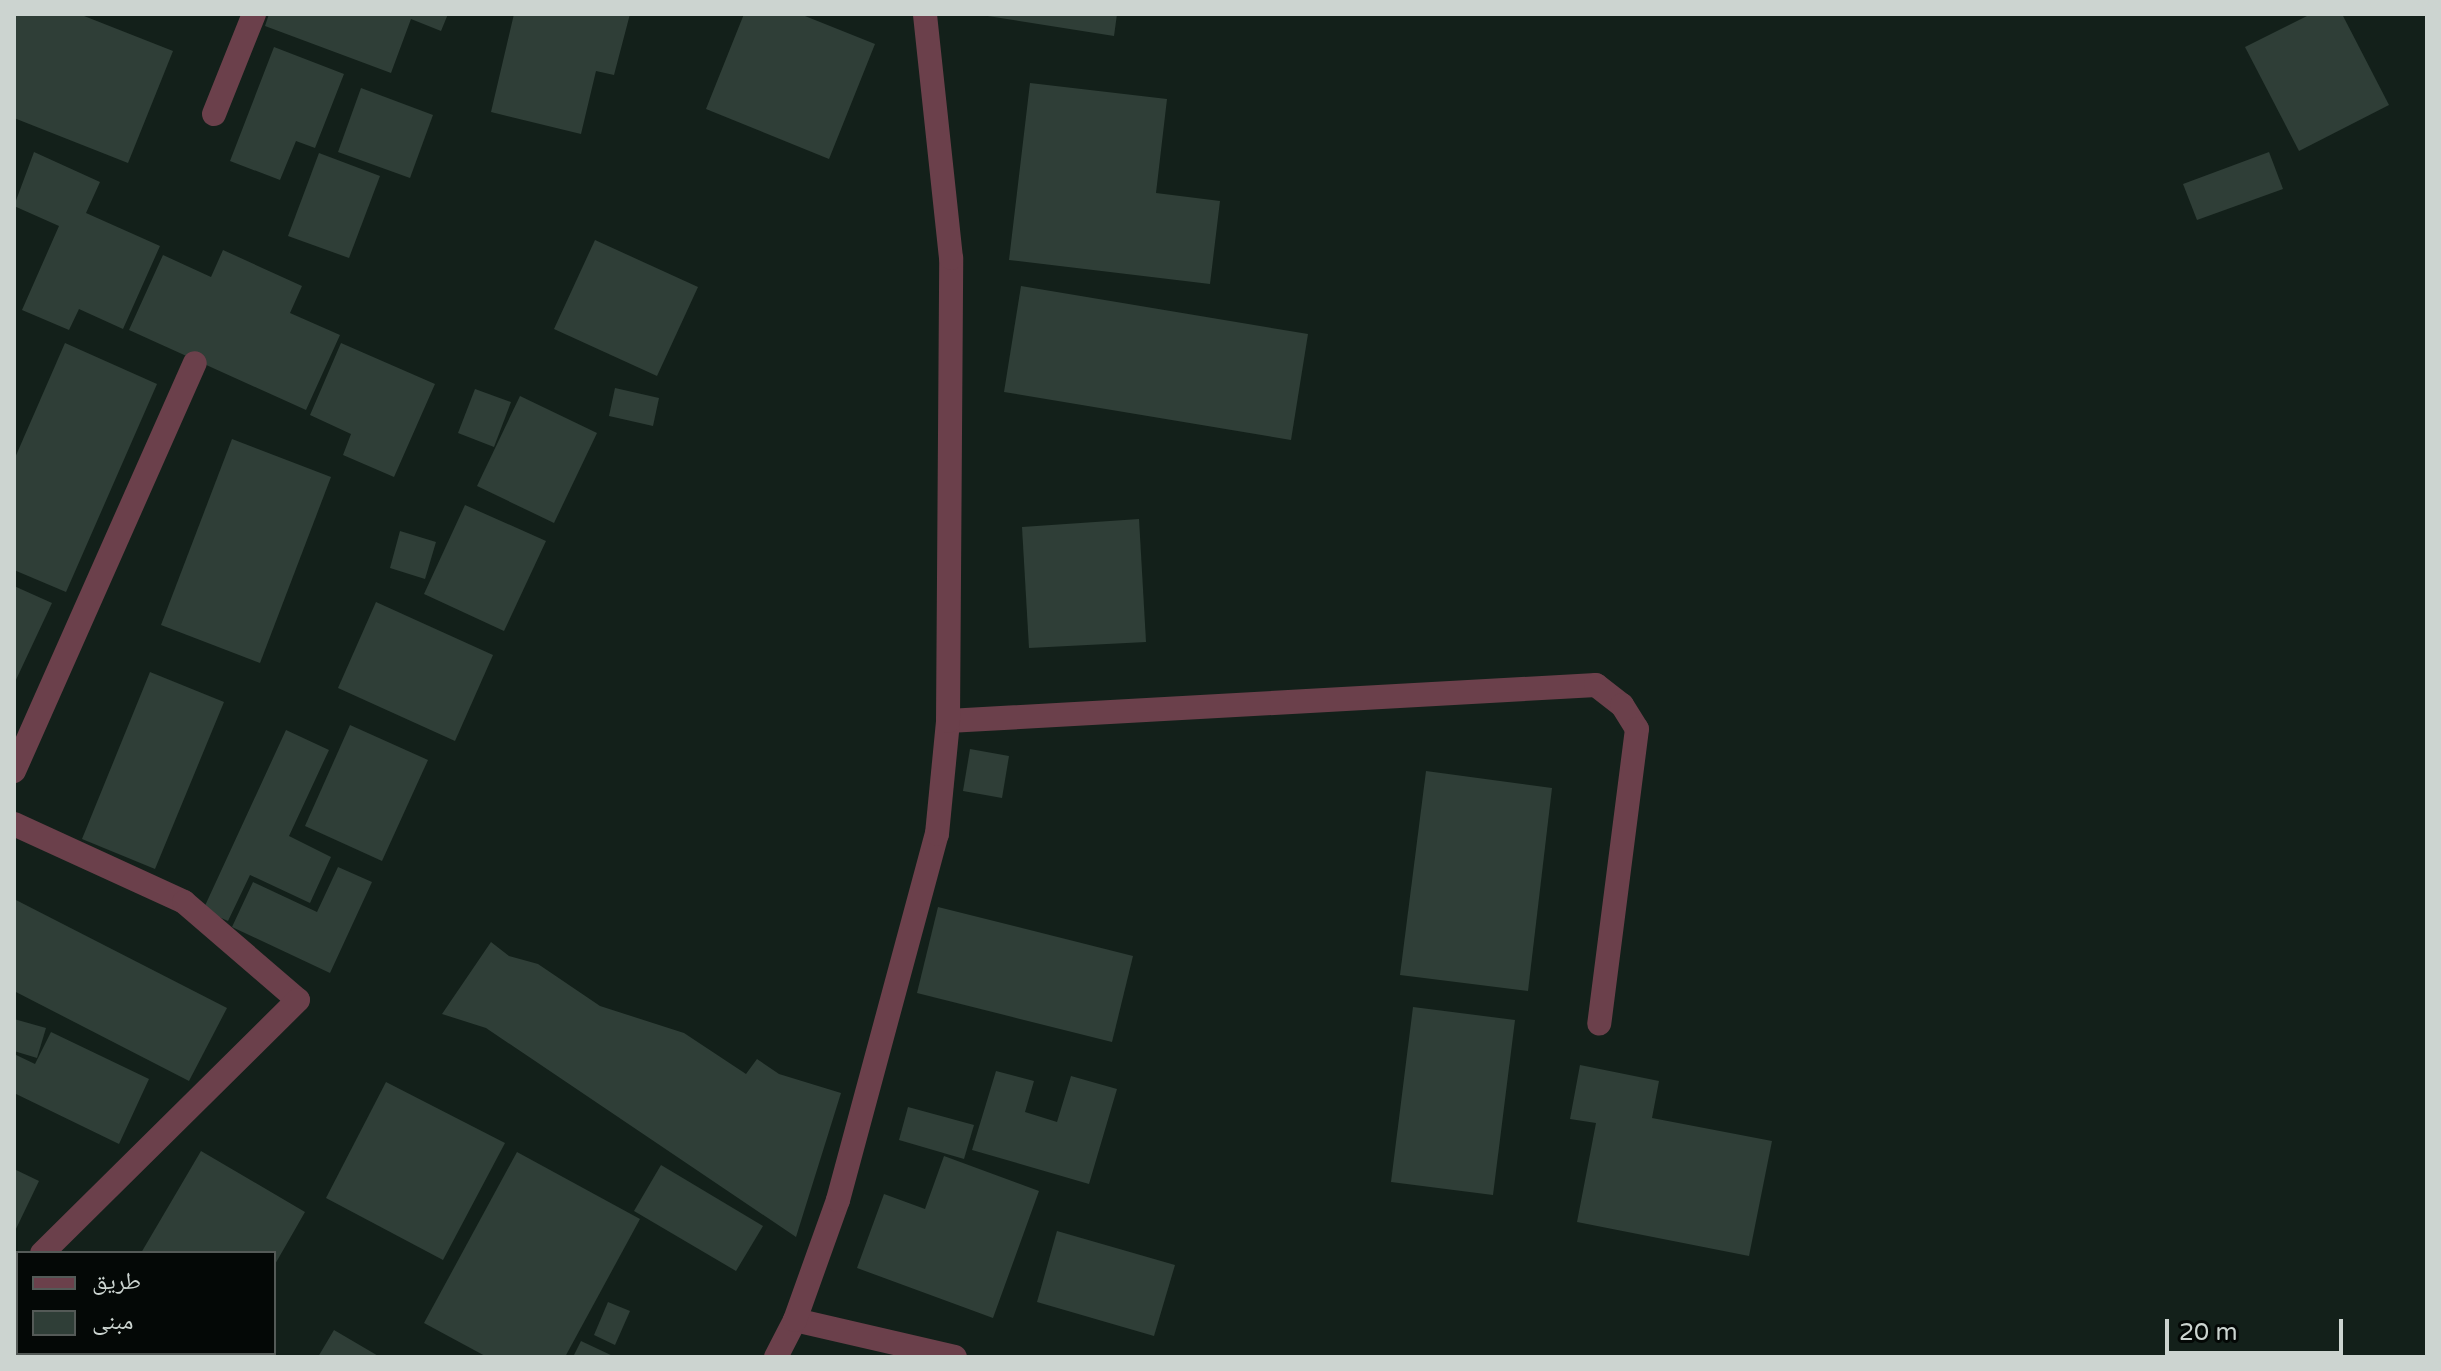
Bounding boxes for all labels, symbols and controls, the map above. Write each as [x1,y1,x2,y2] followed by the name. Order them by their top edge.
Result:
[16,1251,276,1355] legend
[92,1267,141,1296] text: طريق
[2169,1303,2347,1353] scale bar
[92,1307,133,1336] text: مبنى
[2179,1318,2237,1347] text: 20 m

